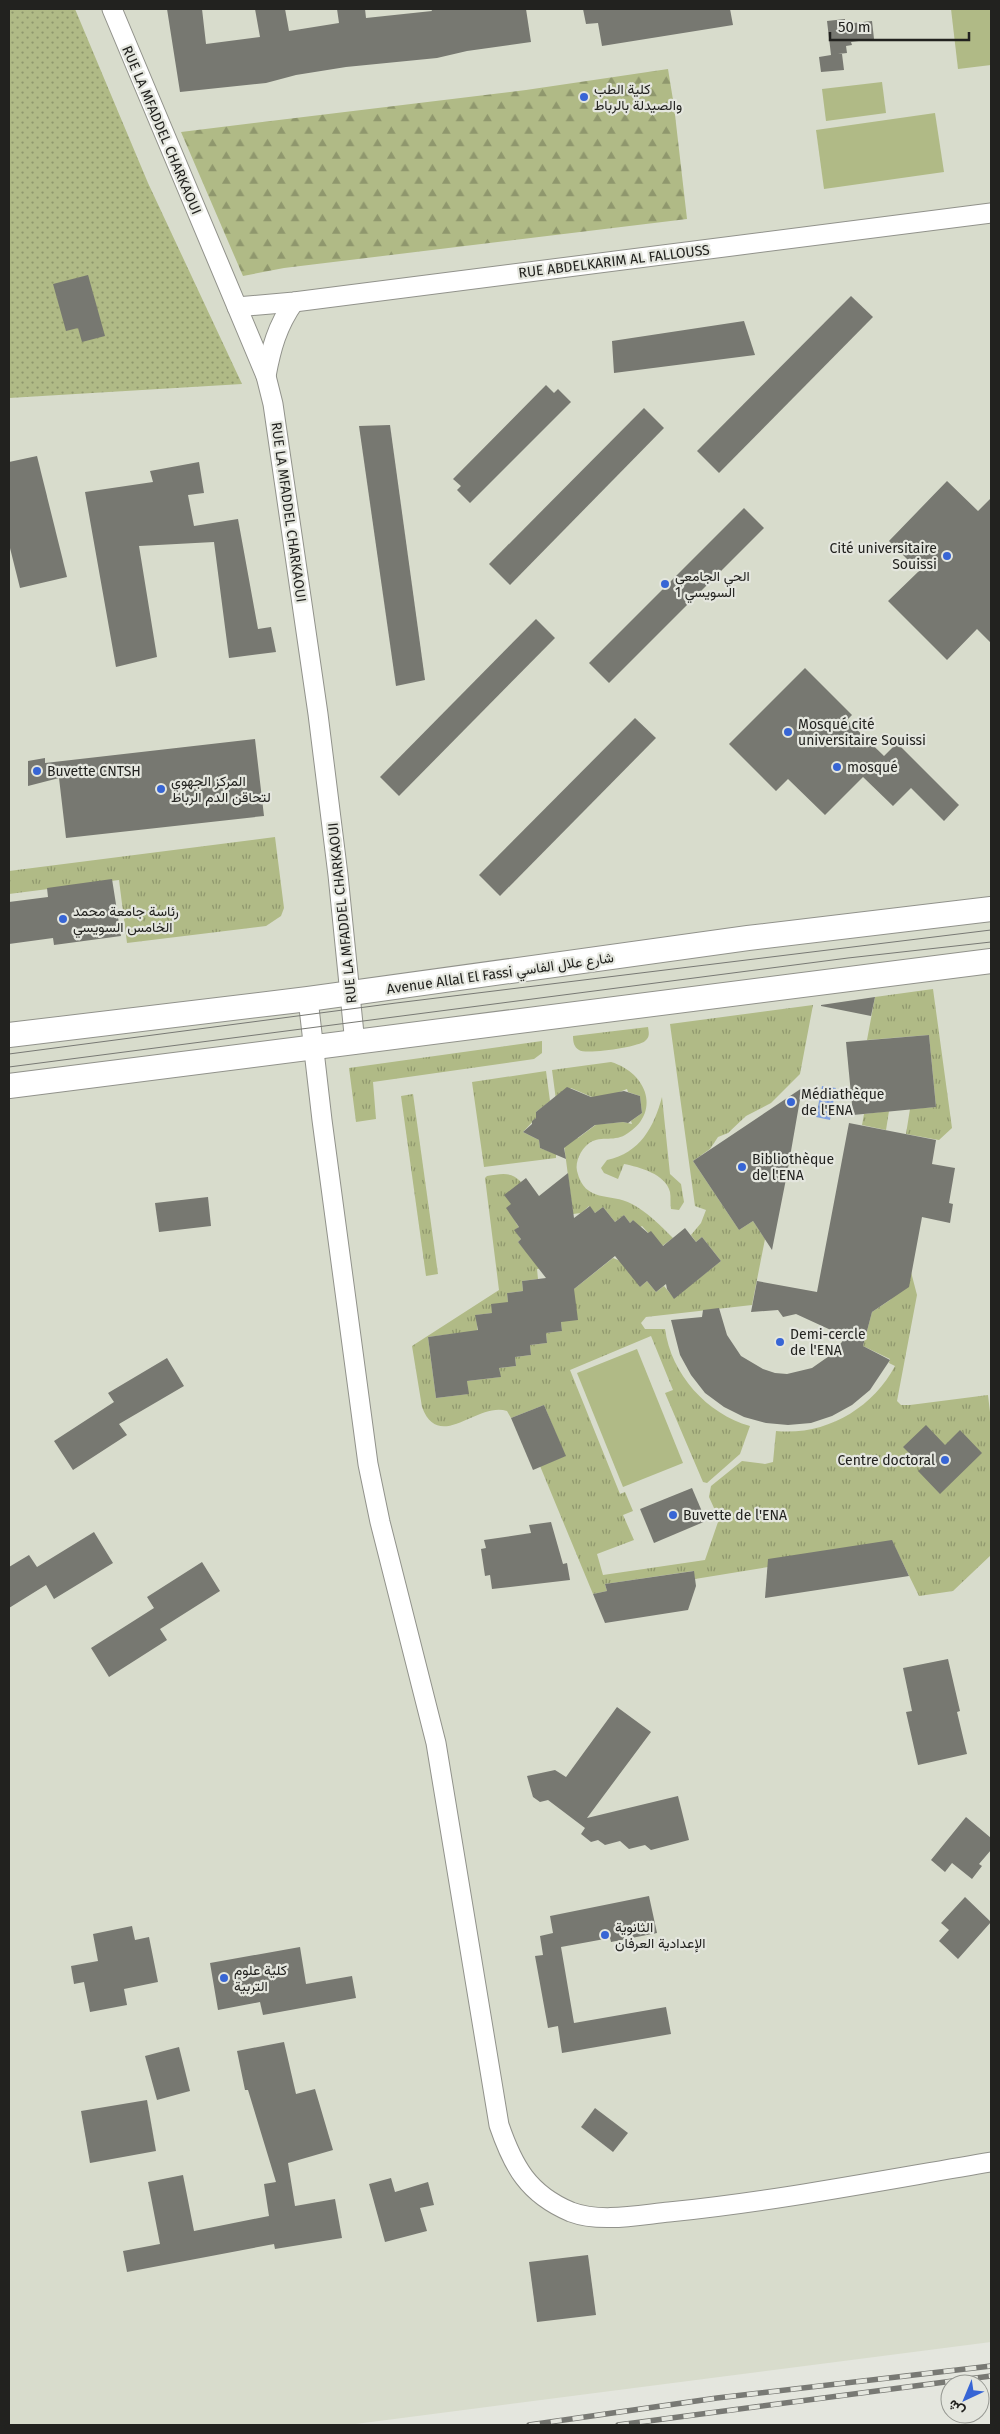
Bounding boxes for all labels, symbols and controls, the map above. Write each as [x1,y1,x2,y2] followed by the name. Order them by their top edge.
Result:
[830,10,969,42] scale bar
[838,18,871,36] text: 50 m
[118,43,205,217] street label: RUE LA MFADDEL CHARKAOUI
[594,81,682,114] place label: كلية الطب والصيدلة بالرباط
[578,91,590,103] marker: كلية الطب والصيدلة بالرباط
[517,241,711,282] street label: RUE ABDELKARIM AL FALLOUSS
[267,421,310,603] street label: RUE LA MFADDEL CHARKAOUI
[829,540,937,573] place label: Cité universitaire Souissi
[941,550,953,562] marker: Cité universitaire Souissi
[675,568,750,604] place label: الحي الجامعي السويسي 1
[659,578,671,590] marker: الحي الجامعي السويسي 1
[798,716,926,749] place label: Mosqué cité universitaire Souissi
[782,726,794,738] marker: Mosqué cité universitaire Souissi
[847,759,898,776] place label: mosqué
[831,761,843,773] marker: mosqué
[47,763,141,780] place label: Buvette CNTSH
[31,765,43,777] marker: Buvette CNTSH
[171,773,271,806] place label: المركز الجهوي لتحاقن الدم الرباط
[155,783,167,795] marker: المركز الجهوي لتحاقن الدم الرباط
[325,822,360,1004] street label: RUE LA MFADDEL CHARKAOUI
[73,903,179,939] place label: رئاسة جامعة محمد الخامس السويسي
[57,913,69,925] marker: رئاسة جامعة محمد الخامس السويسي
[385,949,615,1001] street label: Avenue Allal El Fassi شارع علال الفاسي
[801,1086,885,1119] place label: Médiathèque de l'ENA
[785,1096,797,1108] marker: Médiathèque de l'ENA
[752,1151,834,1184] place label: Bibliothèque de l'ENA
[736,1161,748,1173] marker: Bibliothèque de l'ENA
[790,1326,866,1359] place label: Demi-cercle de l'ENA
[774,1336,786,1348] marker: Demi-cercle de l'ENA
[837,1452,935,1469] place label: Centre doctoral
[939,1454,951,1466] marker: Centre doctoral
[683,1507,787,1524] place label: Buvette de l'ENA
[667,1509,679,1521] marker: Buvette de l'ENA
[615,1919,706,1953] place label: الثانوية الإعدادية العرفان
[599,1929,611,1941] marker: الثانوية الإعدادية العرفان
[234,1962,287,1995] place label: كلية علوم التربية
[218,1972,230,1984] marker: كلية علوم التربية
[940,2374,990,2424] north arrow
[944,2396,968,2420] text: ش

